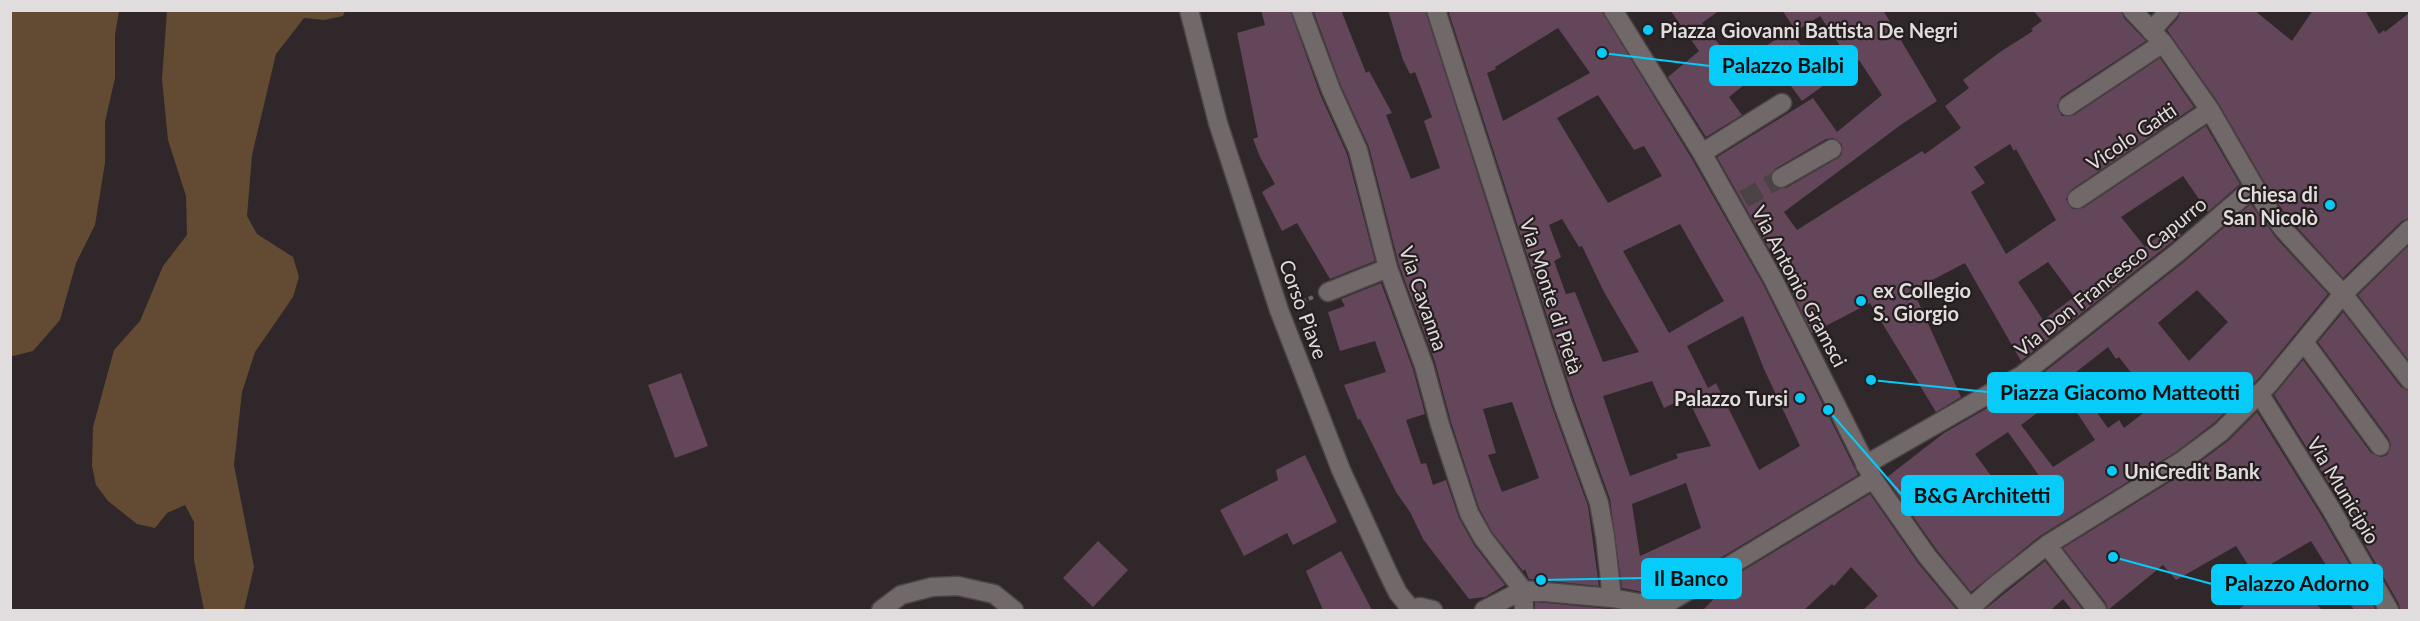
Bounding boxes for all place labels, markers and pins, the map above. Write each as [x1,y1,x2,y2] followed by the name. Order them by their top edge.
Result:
[1660,18,1958,42] place label: Piazza Giovanni Battista De Negri
[1641,23,1655,37] marker: Piazza Giovanni Battista De Negri
[1710,46,1857,85] callout: Palazzo Balbi
[2223,182,2318,229] place label: Chiesa di San Nicolò
[2323,198,2337,212] marker: Chiesa di San Nicolò
[1873,278,1971,325] place label: ex Collegio S. Giorgio
[1854,294,1868,308] marker: ex Collegio S. Giorgio
[1988,373,2252,412] callout: Piazza Giacomo Matteotti
[1674,386,1788,410] place label: Palazzo Tursi
[1793,391,1807,405] marker: Palazzo Tursi
[2124,459,2260,483] place label: UniCredit Bank
[2105,464,2119,478] marker: UniCredit Bank
[1902,476,2063,515] callout: B&G Architetti
[1642,559,1741,598] callout: Il Banco
[2212,565,2382,604] callout: Palazzo Adorno

